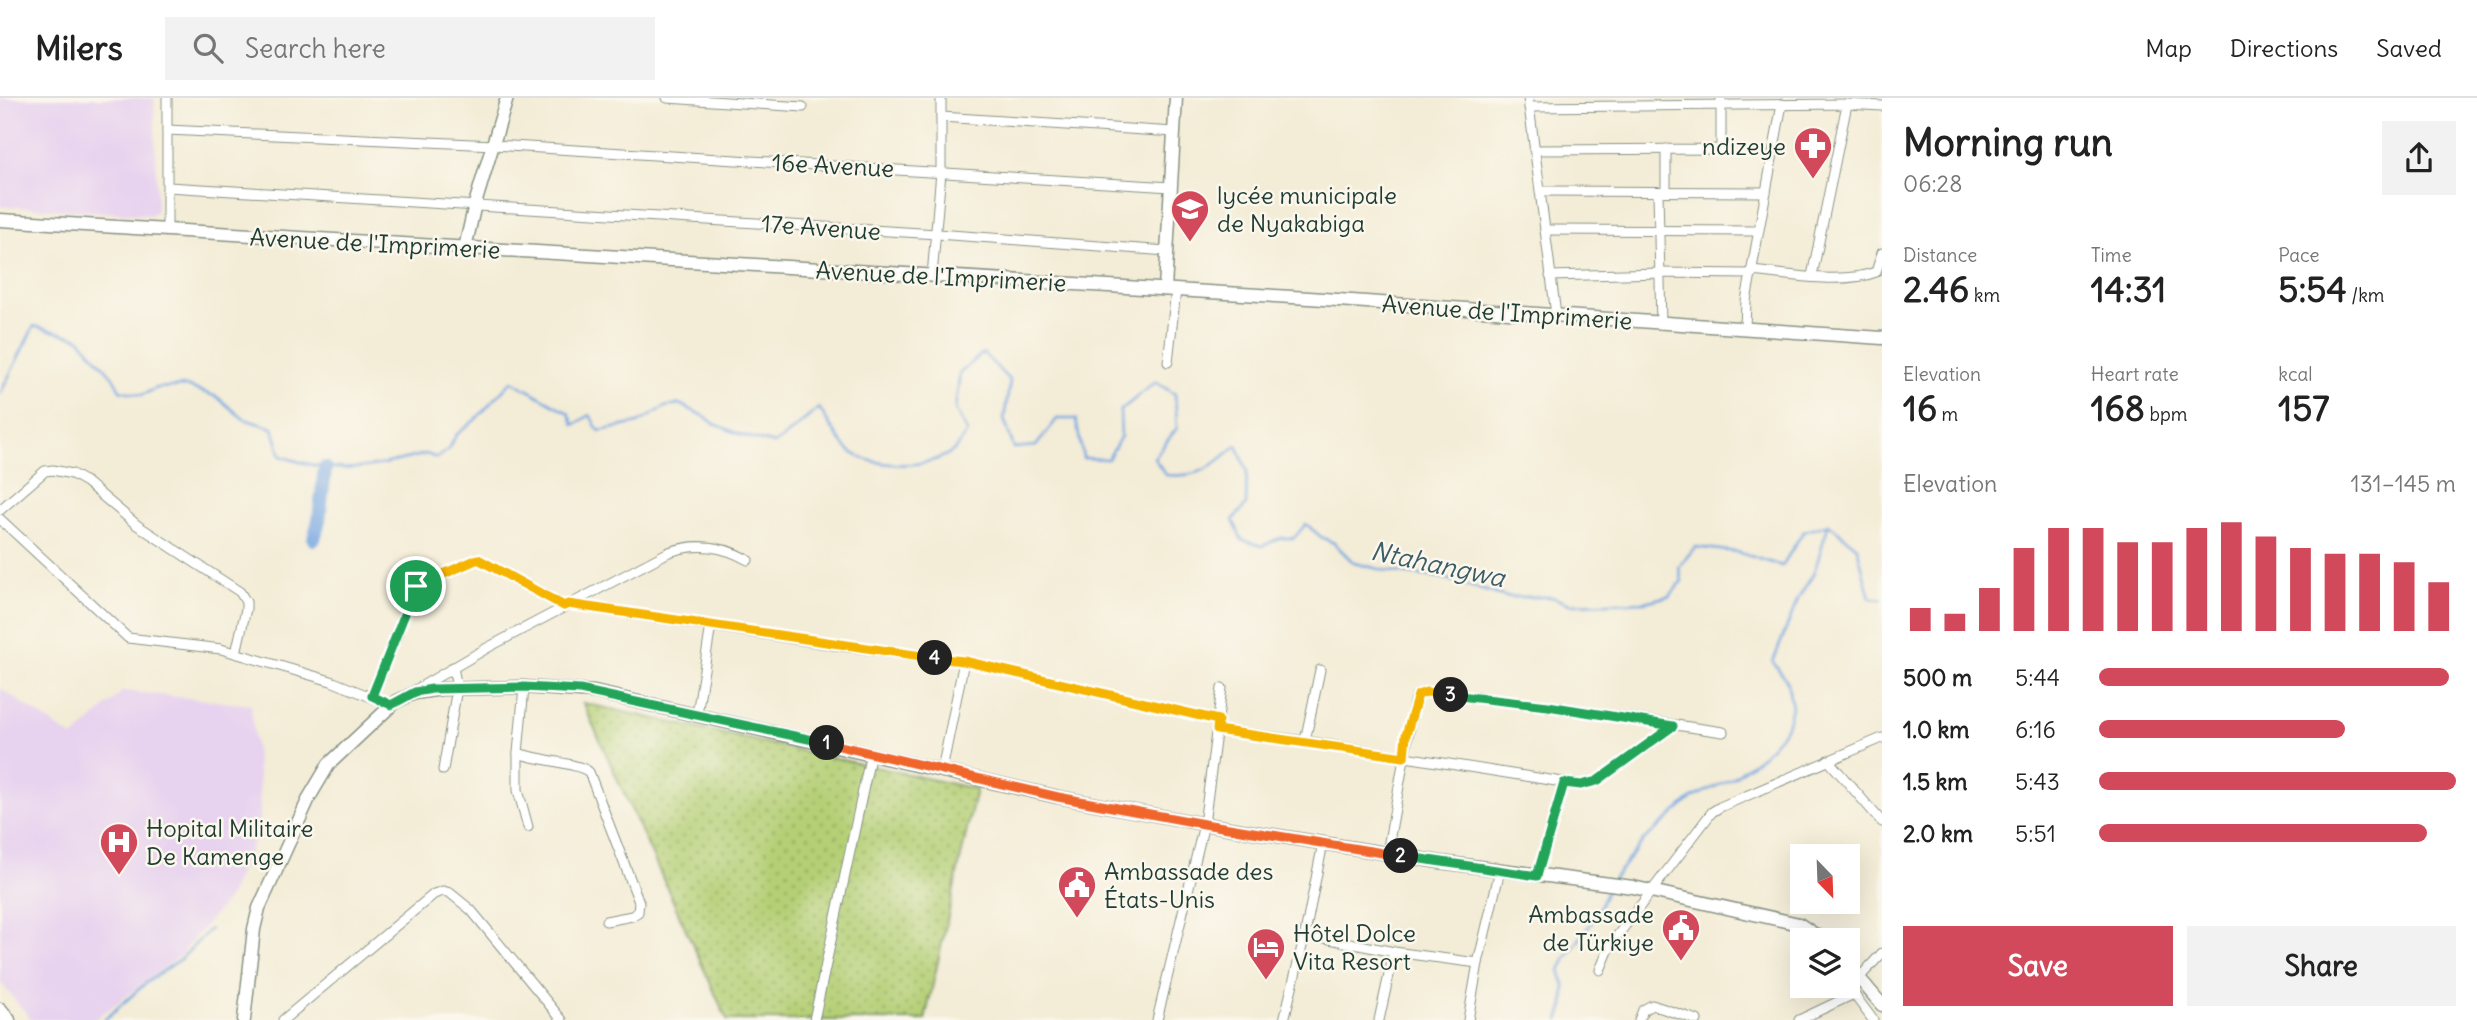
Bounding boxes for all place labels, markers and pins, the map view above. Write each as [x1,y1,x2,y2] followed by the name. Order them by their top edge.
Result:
[1792,125,1834,180] pharmacy icon: ndizeye
[1702,131,1786,161] place label: ndizeye
[1217,180,1397,238] place label: lycée municipale de Nyakabiga
[1169,188,1211,243] school or university icon: lycée municipale de Nyakabiga
[386,556,446,616] pin
[918,640,953,676] pin: 4
[1434,678,1468,712] pin: 3
[810,726,844,760] pin: 1
[146,813,313,871] place label: Hopital Militaire De Kamenge
[98,821,140,876] hospital icon: Hopital Militaire De Kamenge
[1384,838,1418,874] pin: 2
[1104,856,1273,914] place label: Ambassade des États-Unis
[1056,864,1098,919] public building icon: Ambassade des États-Unis
[1528,899,1654,957] place label: Ambassade de Türkiye
[1660,907,1702,962] public building icon: Ambassade de Türkiye
[1293,918,1416,976] place label: Hôtel Dolce Vita Resort
[1245,926,1287,981] hotel icon: Hôtel Dolce Vita Resort

